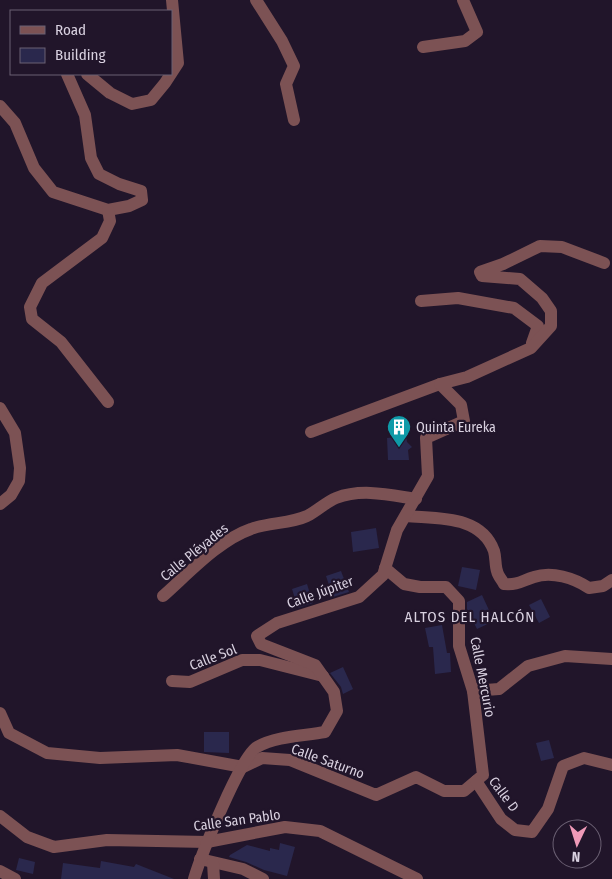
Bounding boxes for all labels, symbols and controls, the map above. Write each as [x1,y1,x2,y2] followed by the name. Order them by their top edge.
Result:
[10,10,172,75] legend
[55,21,86,39] text: Road
[55,46,106,64] text: Building
[386,414,412,448] building icon: Quinta Eureka
[416,419,496,436] place label: Quinta Eureka
[157,520,232,585] street label: Calle Pléyades
[285,573,356,612] street label: Calle Júpiter
[405,608,535,626] district label: ALTOS DEL HALCÓN
[466,635,499,719] street label: Calle Mercurio
[187,641,239,674] street label: Calle Sol
[289,740,367,783] street label: Calle Saturno
[485,773,522,815] street label: Calle D
[193,806,282,835] street label: Calle San Pablo
[552,819,602,869] north arrow
[571,848,581,865] text: N

